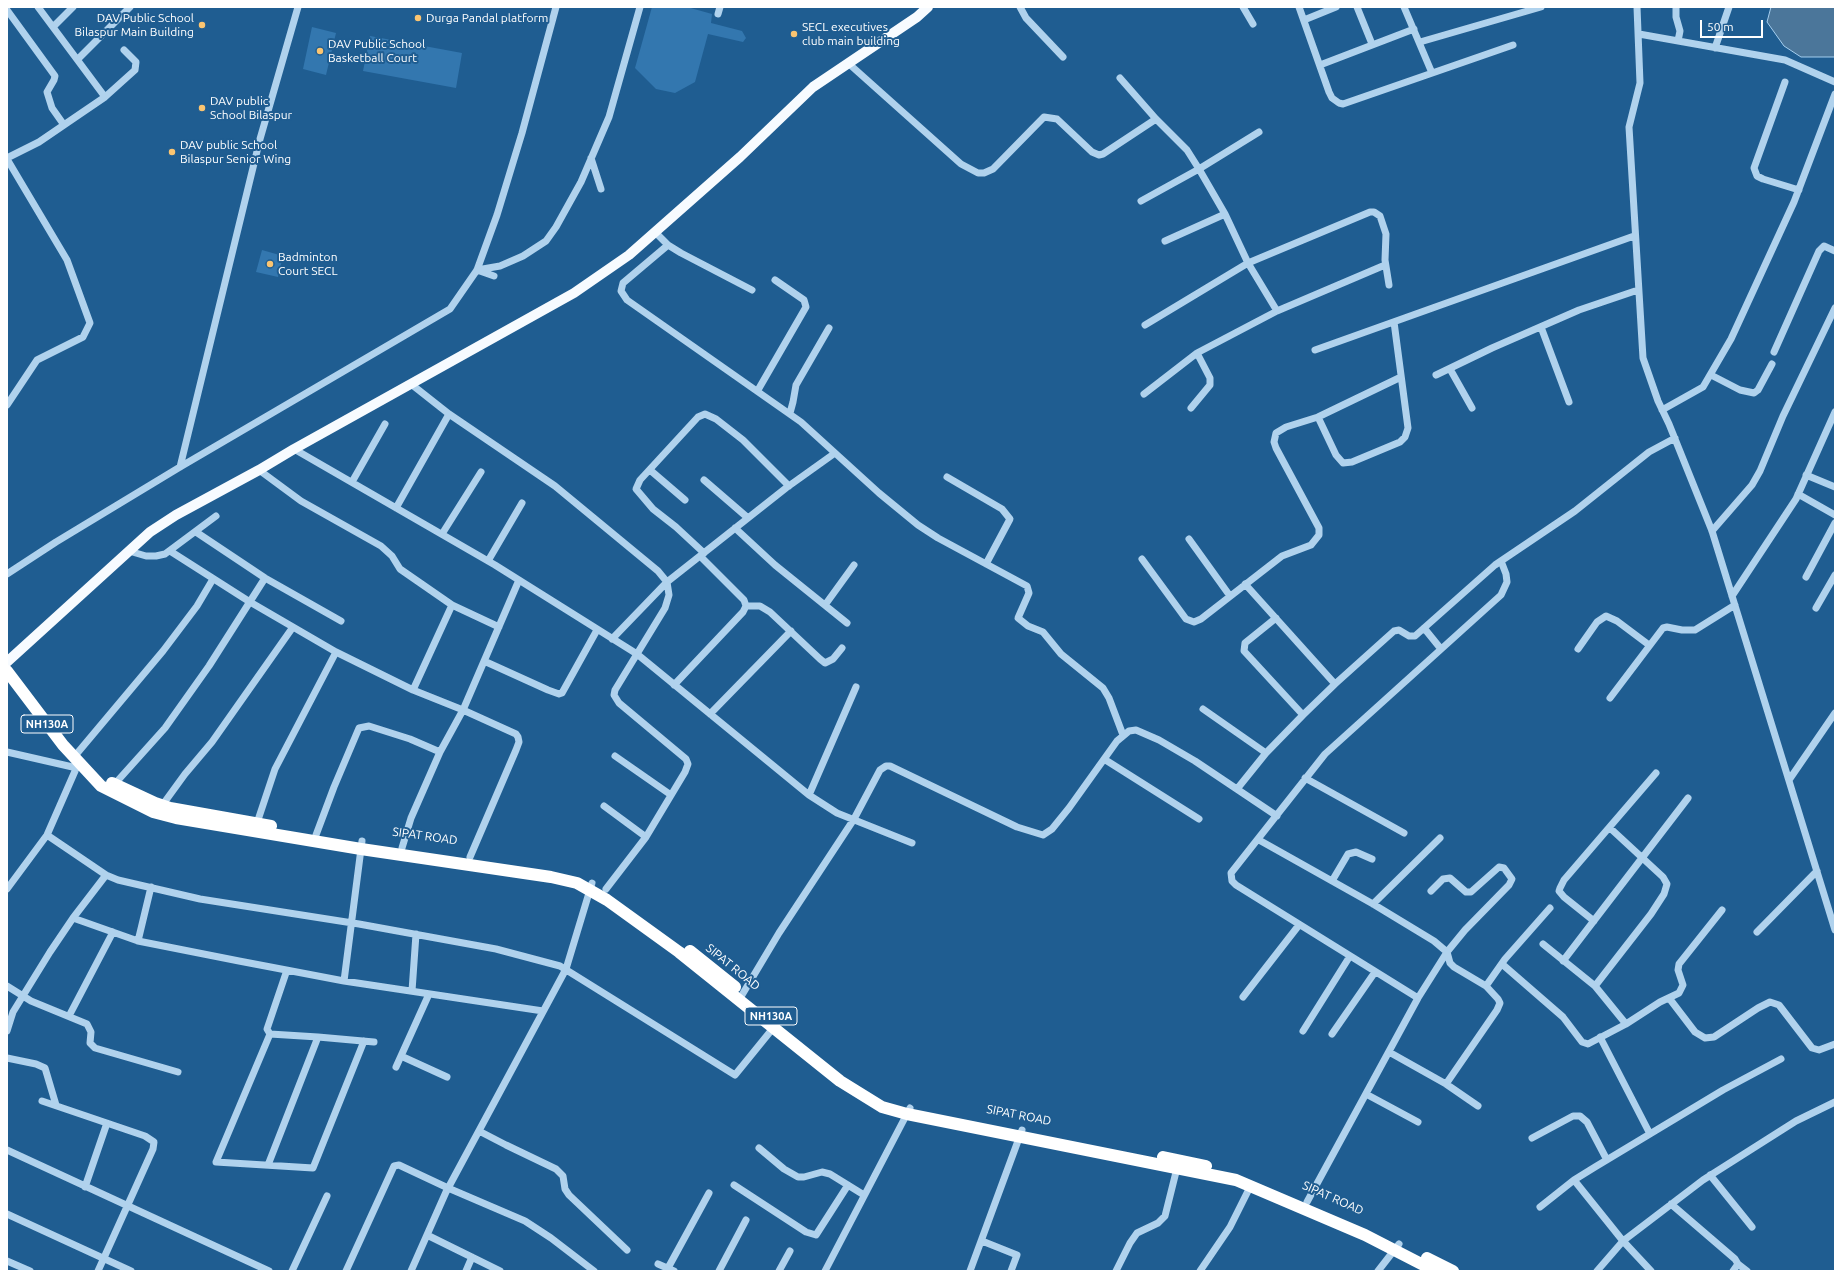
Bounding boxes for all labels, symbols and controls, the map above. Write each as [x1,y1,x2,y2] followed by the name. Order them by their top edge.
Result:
[74,11,194,39] place label: DAV Public School Bilaspur Main Building
[426,11,548,25] place label: Durga Pandal platform
[1702,12,1765,38] scale bar
[413,13,423,23] marker: Durga Pandal platform
[197,20,207,30] marker: DAV Public School Bilaspur Main Building
[802,20,900,48] place label: SECL executives club main building
[1707,20,1734,33] text: 50 m
[789,29,799,39] marker: SECL executives club main building
[328,37,425,65] place label: DAV Public School Basketball Court
[315,46,325,56] marker: DAV Public School Basketball Court
[210,94,292,122] place label: DAV public School Bilaspur
[197,103,207,113] marker: DAV public School Bilaspur
[180,138,291,166] place label: DAV public School Bilaspur Senior Wing
[167,147,177,157] marker: DAV public School Bilaspur Senior Wing
[278,250,338,278] place label: Badminton Court SECL
[265,259,275,269] marker: Badminton Court SECL
[21,715,73,733] road number: NH130A
[392,824,458,848] street label: SIPAT ROAD
[703,941,763,993] street label: SIPAT ROAD
[745,1007,797,1025] road number: NH130A
[985,1102,1053,1128] street label: SIPAT ROAD
[1300,1178,1366,1218] street label: SIPAT ROAD

